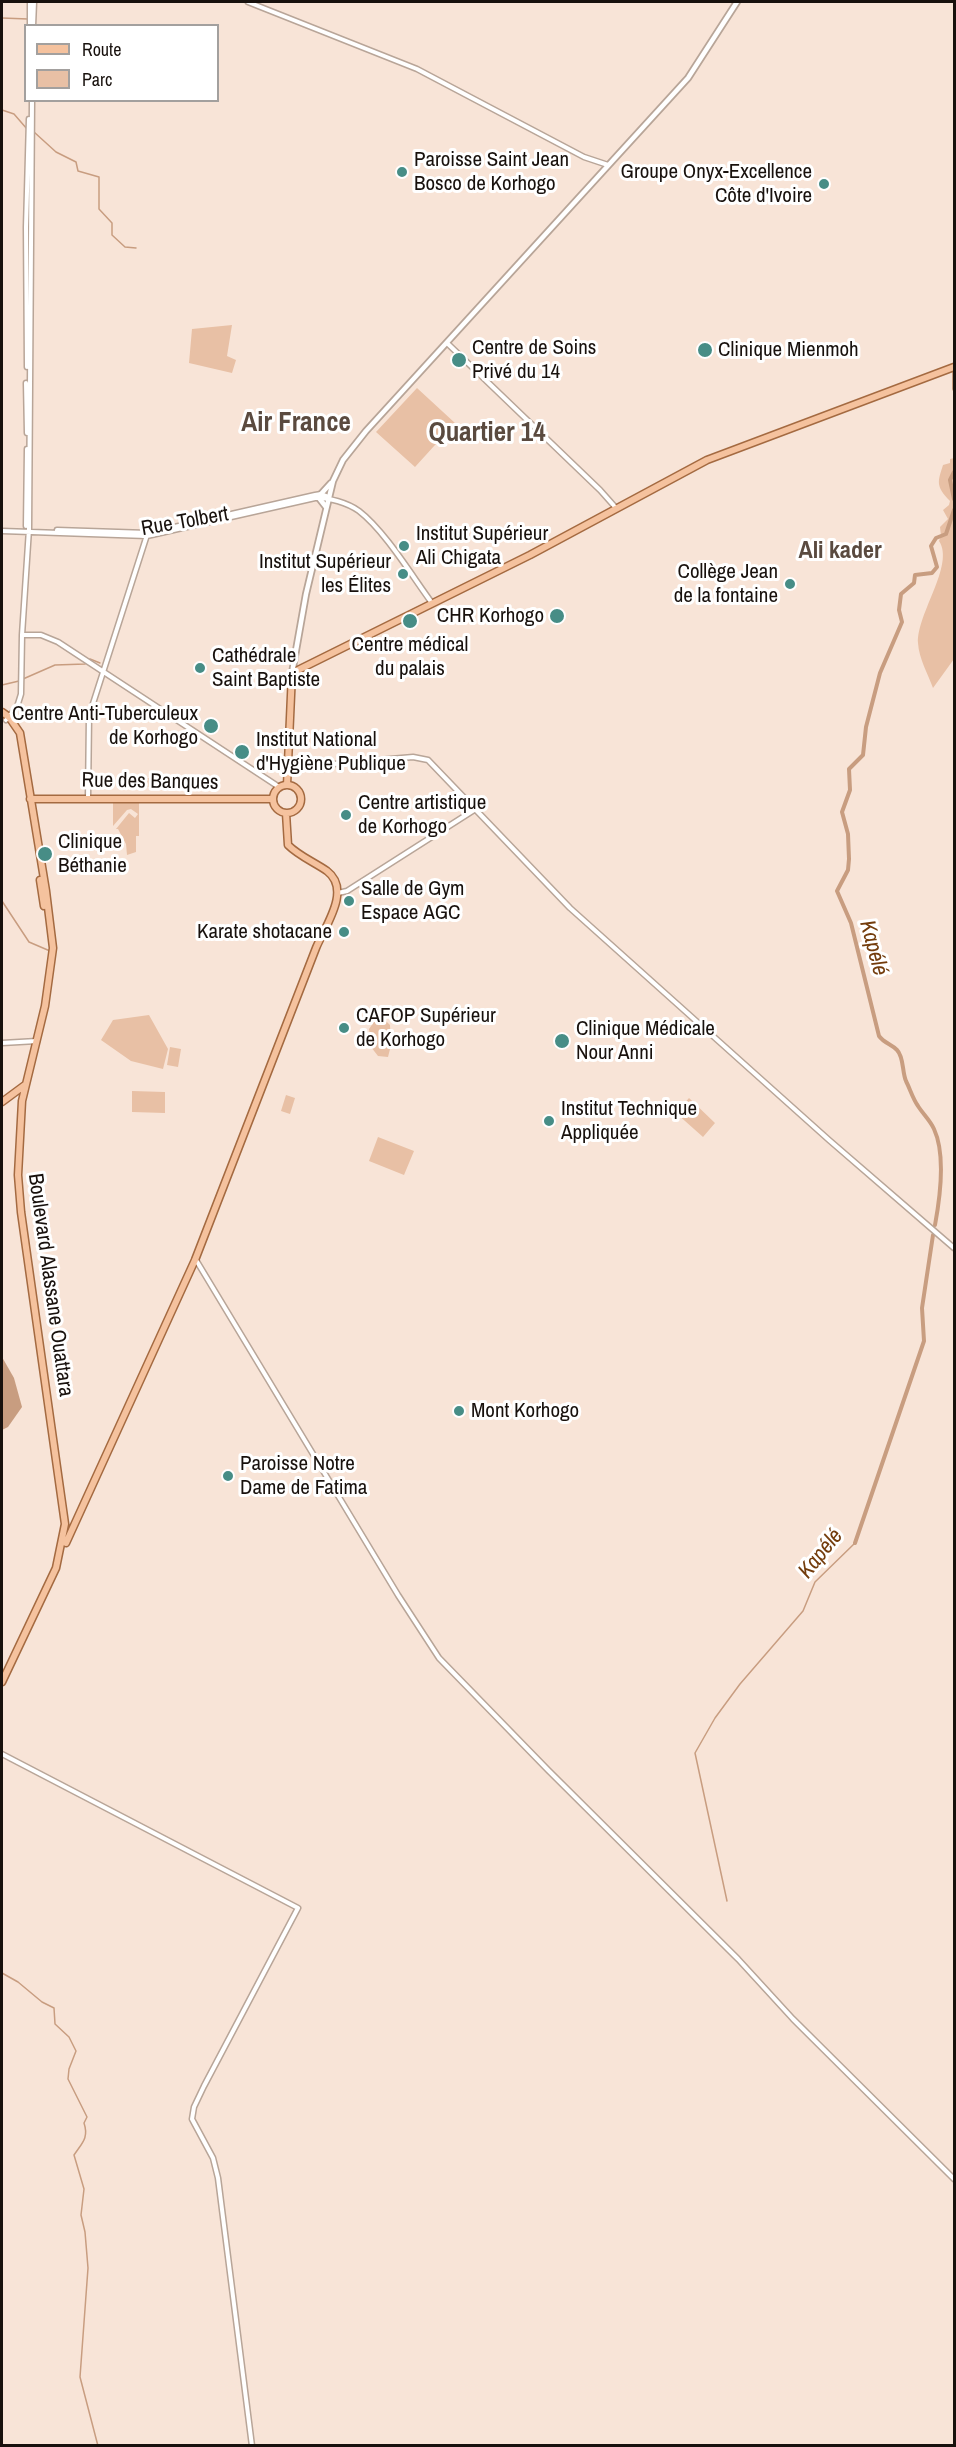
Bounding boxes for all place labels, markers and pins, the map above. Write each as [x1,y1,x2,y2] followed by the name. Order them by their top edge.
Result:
[414,147,569,197] place label: Paroisse Saint Jean Bosco de Korhogo
[621,159,812,209] place label: Groupe Onyx-Excellence Côte d'Ivoire
[395,165,409,179] marker: Paroisse Saint Jean Bosco de Korhogo
[817,177,831,191] marker: Groupe Onyx-Excellence Côte d'Ivoire
[472,335,596,385] place label: Centre de Soins Privé du 14
[718,337,859,363] place label: Clinique Mienmoh
[696,341,714,359] marker: Clinique Mienmoh
[450,351,468,369] marker: Centre de Soins Privé du 14
[416,521,548,571] place label: Institut Supérieur Ali Chigata
[397,539,411,553] marker: Institut Supérieur Ali Chigata
[259,549,391,599] place label: Institut Supérieur les Élites
[674,559,778,609] place label: Collège Jean de la fontaine
[396,567,410,581] marker: Institut Supérieur les Élites
[783,577,797,591] marker: Collège Jean de la fontaine
[437,603,544,629] place label: CHR Korhogo
[548,607,566,625] marker: CHR Korhogo
[401,612,419,630] marker: Centre médical du palais
[352,632,468,682] place label: Centre médical du palais
[212,643,320,693] place label: Cathédrale Saint Baptiste
[193,661,207,675] marker: Cathédrale Saint Baptiste
[12,701,198,751] place label: Centre Anti-Tuberculeux de Korhogo
[202,717,220,735] marker: Centre Anti-Tuberculeux de Korhogo
[256,727,406,777] place label: Institut National d'Hygiène Publique
[233,743,251,761] marker: Institut National d'Hygiène Publique
[358,790,486,840] place label: Centre artistique de Korhogo
[339,808,353,822] marker: Centre artistique de Korhogo
[58,829,127,879] place label: Clinique Béthanie
[36,845,54,863] marker: Clinique Béthanie
[361,876,464,926] place label: Salle de Gym Espace AGC
[342,894,356,908] marker: Salle de Gym Espace AGC
[197,919,332,945] place label: Karate shotacane
[337,925,351,939] marker: Karate shotacane
[356,1003,496,1053] place label: CAFOP Supérieur de Korhogo
[576,1016,715,1066] place label: Clinique Médicale Nour Anni
[337,1021,351,1035] marker: CAFOP Supérieur de Korhogo
[553,1032,571,1050] marker: Clinique Médicale Nour Anni
[561,1096,697,1146] place label: Institut Technique Appliquée
[542,1114,556,1128] marker: Institut Technique Appliquée
[471,1398,579,1424] place label: Mont Korhogo
[452,1404,466,1418] marker: Mont Korhogo
[240,1451,367,1501] place label: Paroisse Notre Dame de Fatima
[221,1469,235,1483] marker: Paroisse Notre Dame de Fatima

